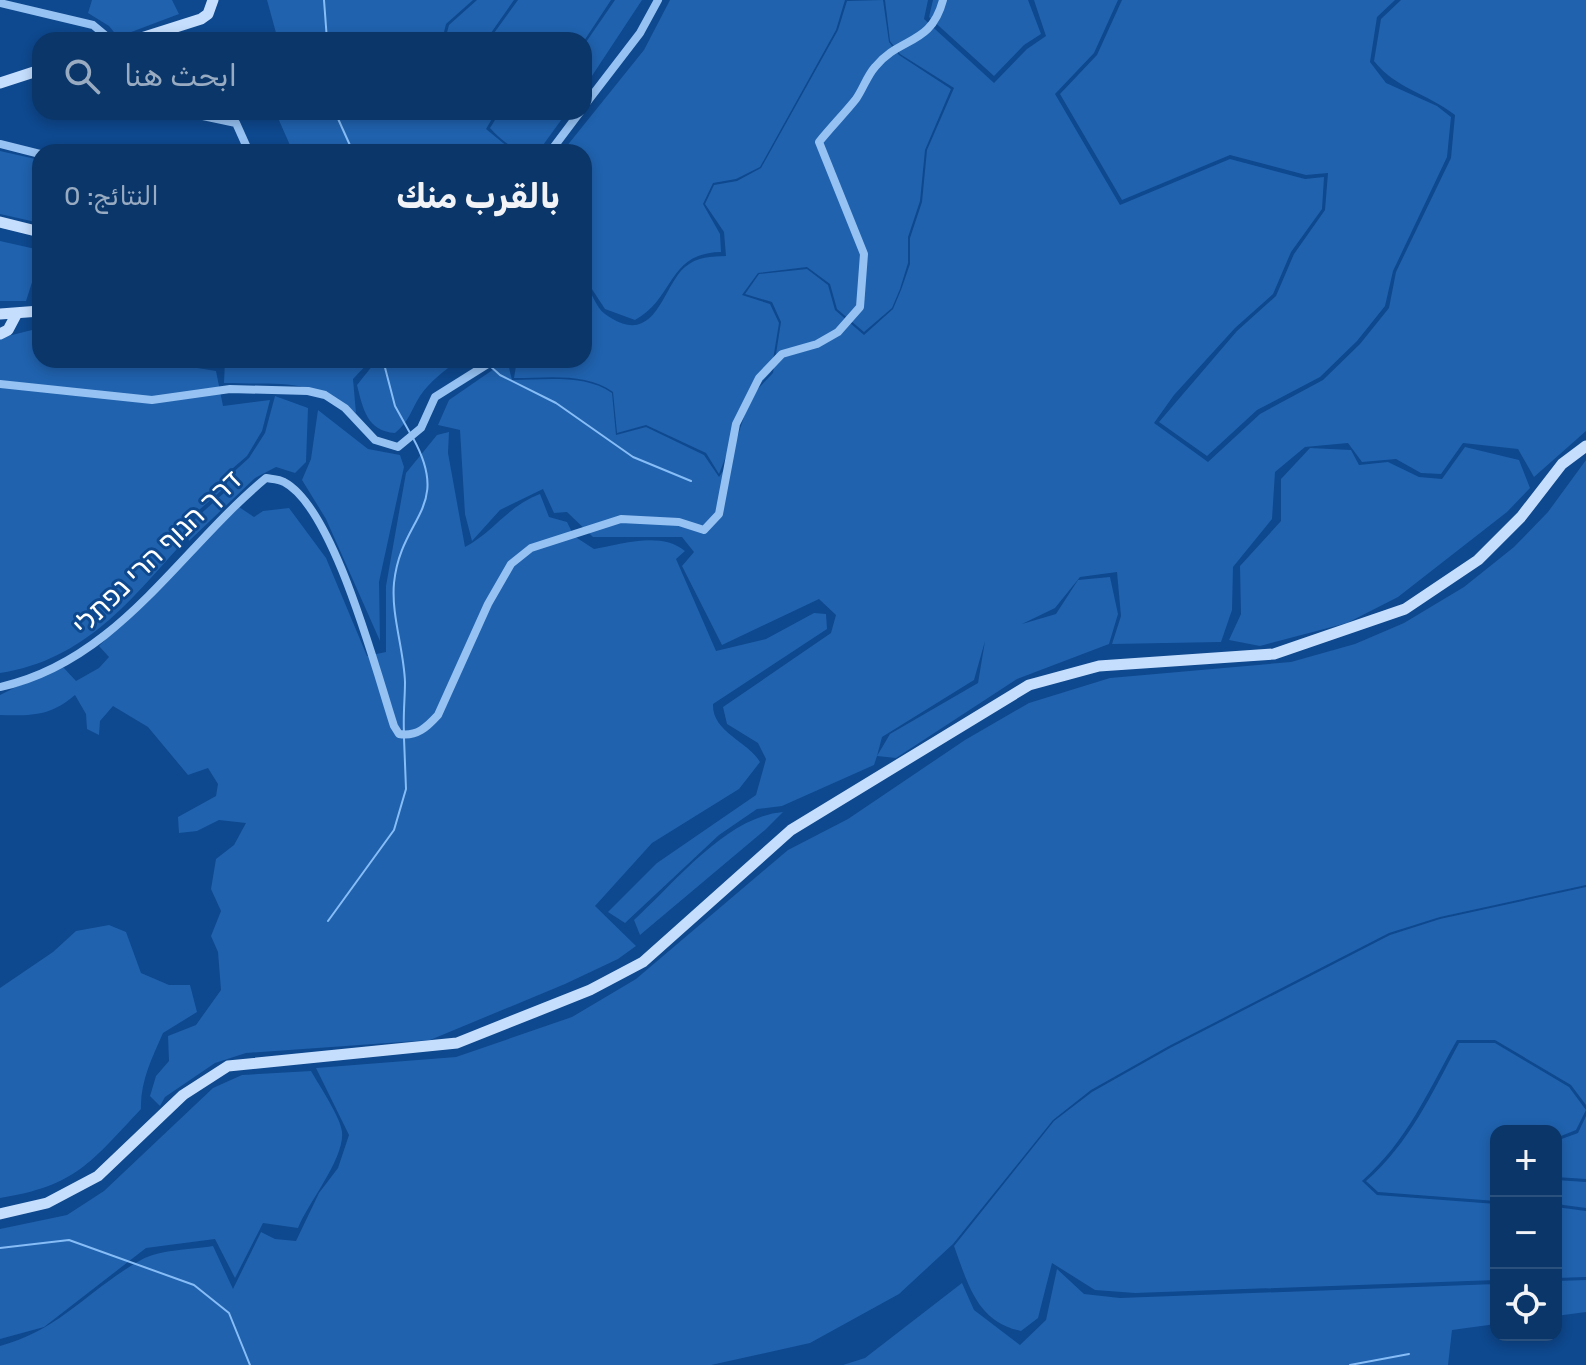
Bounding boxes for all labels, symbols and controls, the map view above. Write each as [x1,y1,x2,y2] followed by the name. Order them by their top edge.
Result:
[32,32,592,120] search box
[60,54,104,98] icon: search
[124,58,237,94] text: ابحث هنا
[396,176,560,217] text: بالقرب منك
[64,181,159,212] text: النتائج: 0
[65,463,249,641] street label: דרך הנוף הרי נפתלי
[1490,1125,1562,1341] map controls
[1490,1125,1562,1197] button: +
[1490,1197,1562,1269] button: −
[1490,1269,1562,1341] button: locate

